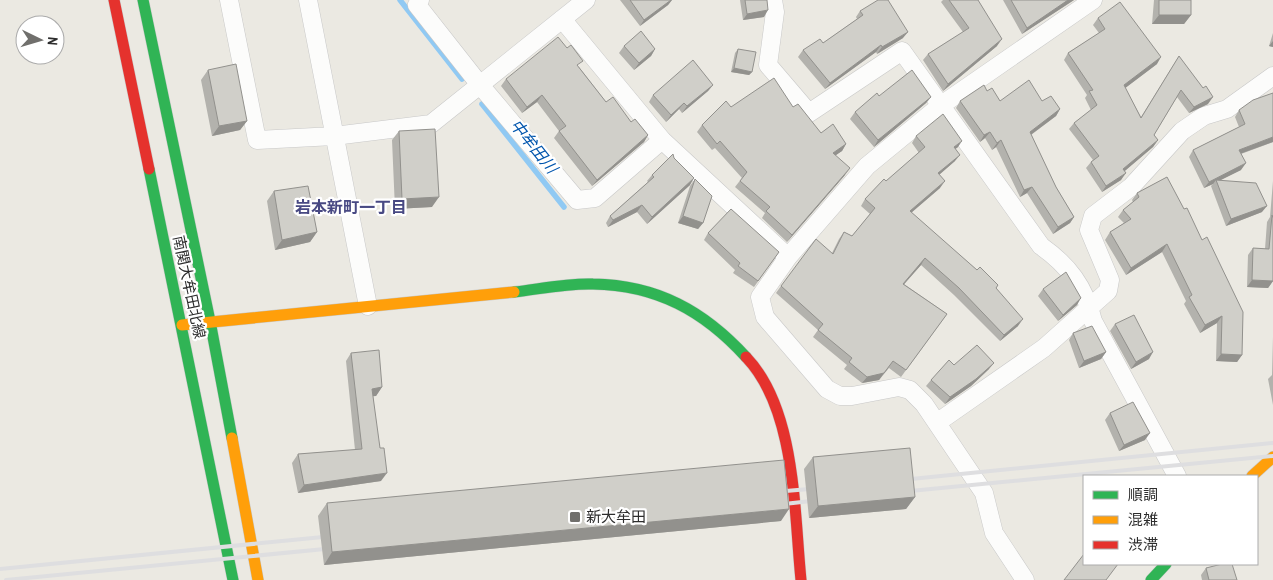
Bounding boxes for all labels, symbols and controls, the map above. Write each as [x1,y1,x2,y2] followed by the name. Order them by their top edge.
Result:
[15,15,65,65] north arrow
[44,36,62,46] text: N
[505,114,564,179] water label: 中牟田川
[295,196,407,218] district label: 岩本新町一丁目
[168,233,211,340] street label: 南関大牟田北線
[1083,475,1258,565] legend
[1128,484,1158,505] text: 順調
[586,506,646,527] place label: 新大牟田
[1128,509,1158,530] text: 混雑
[568,510,582,524] marker: 新大牟田
[1128,534,1158,555] text: 渋滞

